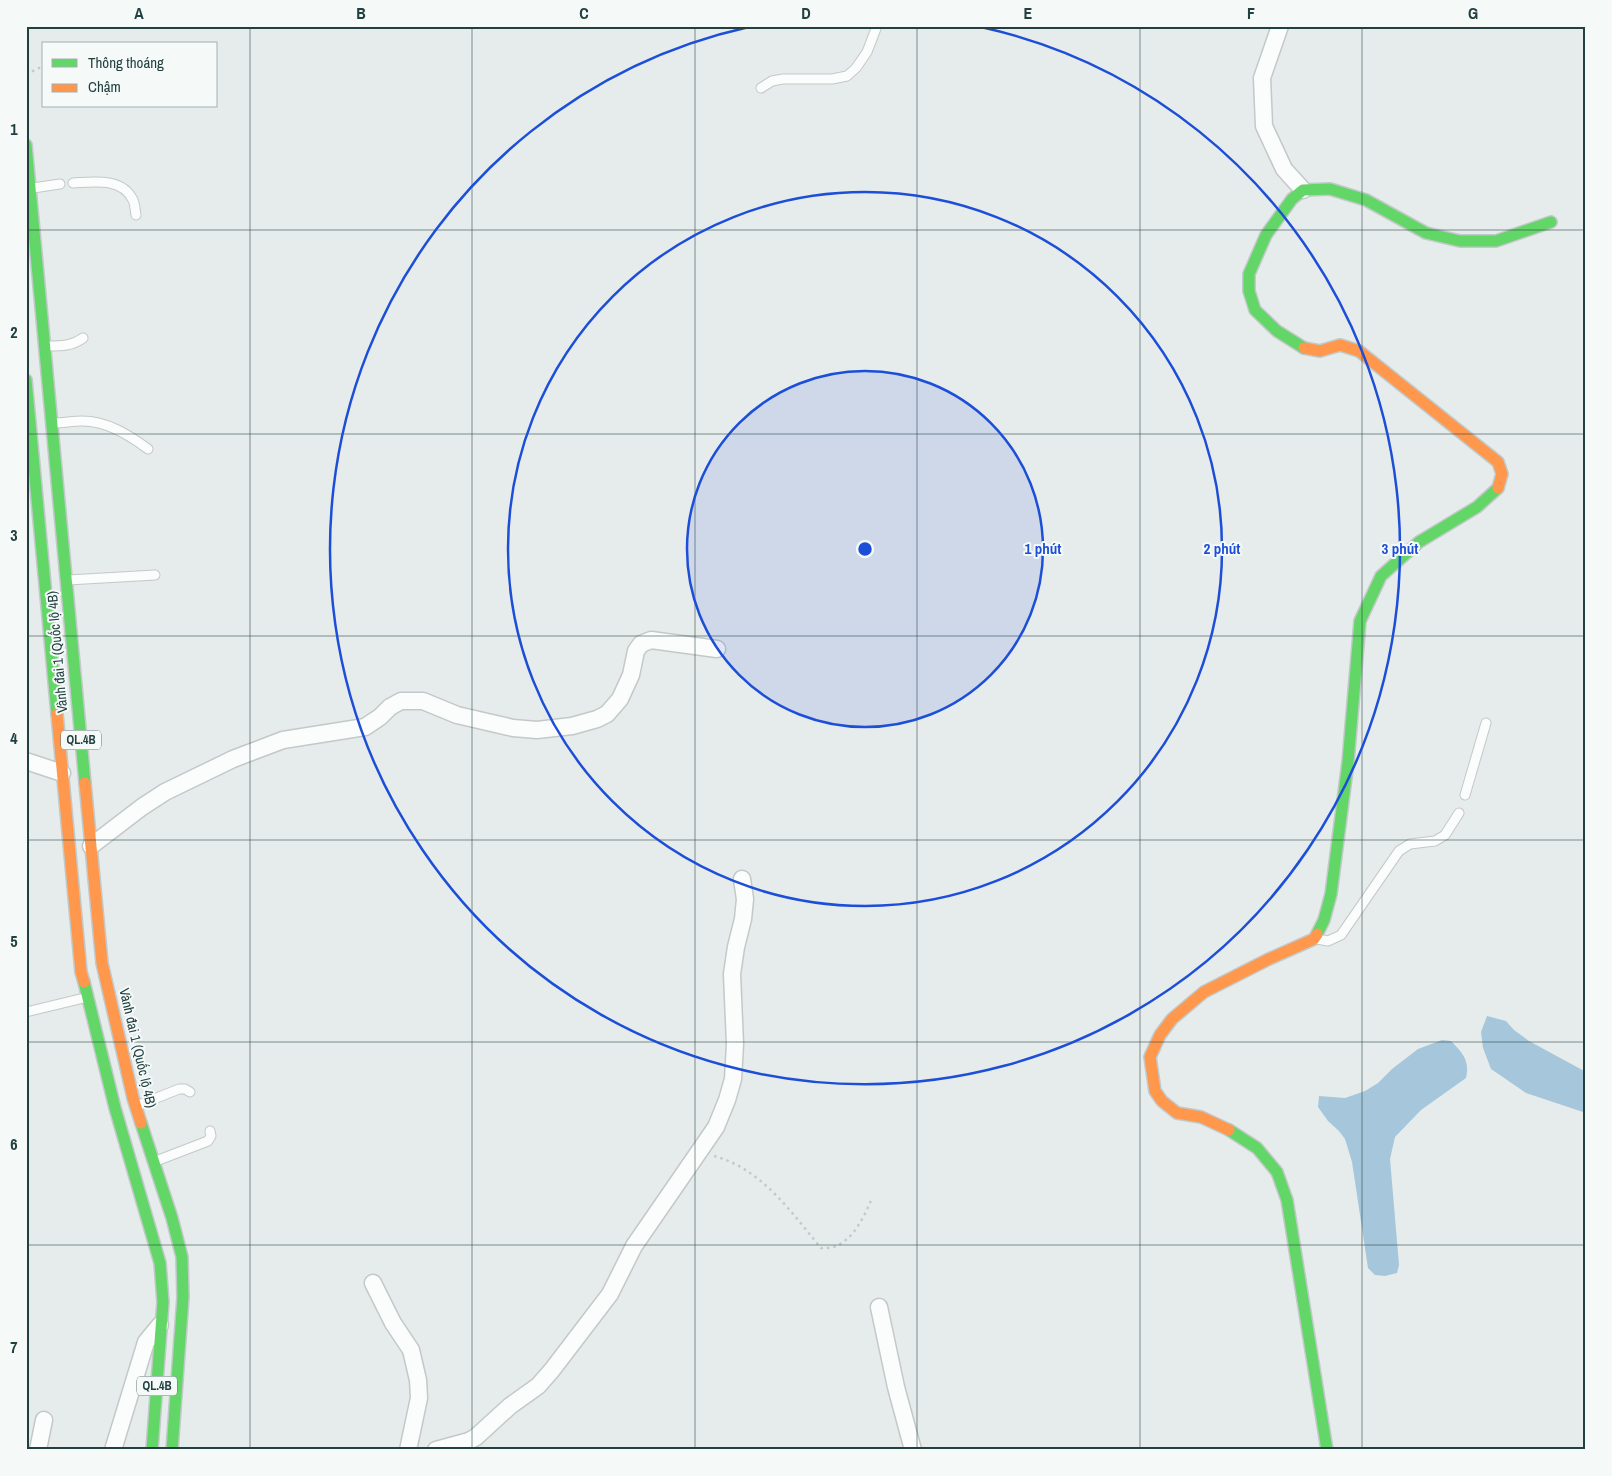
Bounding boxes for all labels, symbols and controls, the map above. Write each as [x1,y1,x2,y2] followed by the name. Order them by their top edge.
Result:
[134,2,144,24] text: A
[356,2,366,24] text: B
[579,2,589,24] text: C
[801,2,811,24] text: D
[1024,2,1033,24] text: E
[1247,2,1255,24] text: F
[1468,2,1478,24] text: G
[42,42,218,108] legend
[88,52,164,73] text: Thông thoáng
[88,76,121,97] text: Chậm
[10,118,18,140] text: 1
[10,321,18,343] text: 2
[10,524,18,546] text: 3
[1025,538,1061,559] text: 1 phút
[1204,538,1240,559] text: 2 phút
[1382,538,1418,559] text: 3 phút
[856,540,874,558] centre of rings
[43,590,71,714] street label: Vành đai 1 (Quốc lộ 4B)
[10,727,18,749] text: 4
[61,730,101,750] road number: QL.4B
[10,930,18,952] text: 5
[115,986,161,1110] street label: Vành đai 1 (Quốc lộ 4B)
[10,1133,18,1155] text: 6
[10,1336,18,1358] text: 7
[137,1376,177,1395] road number: QL.4B

